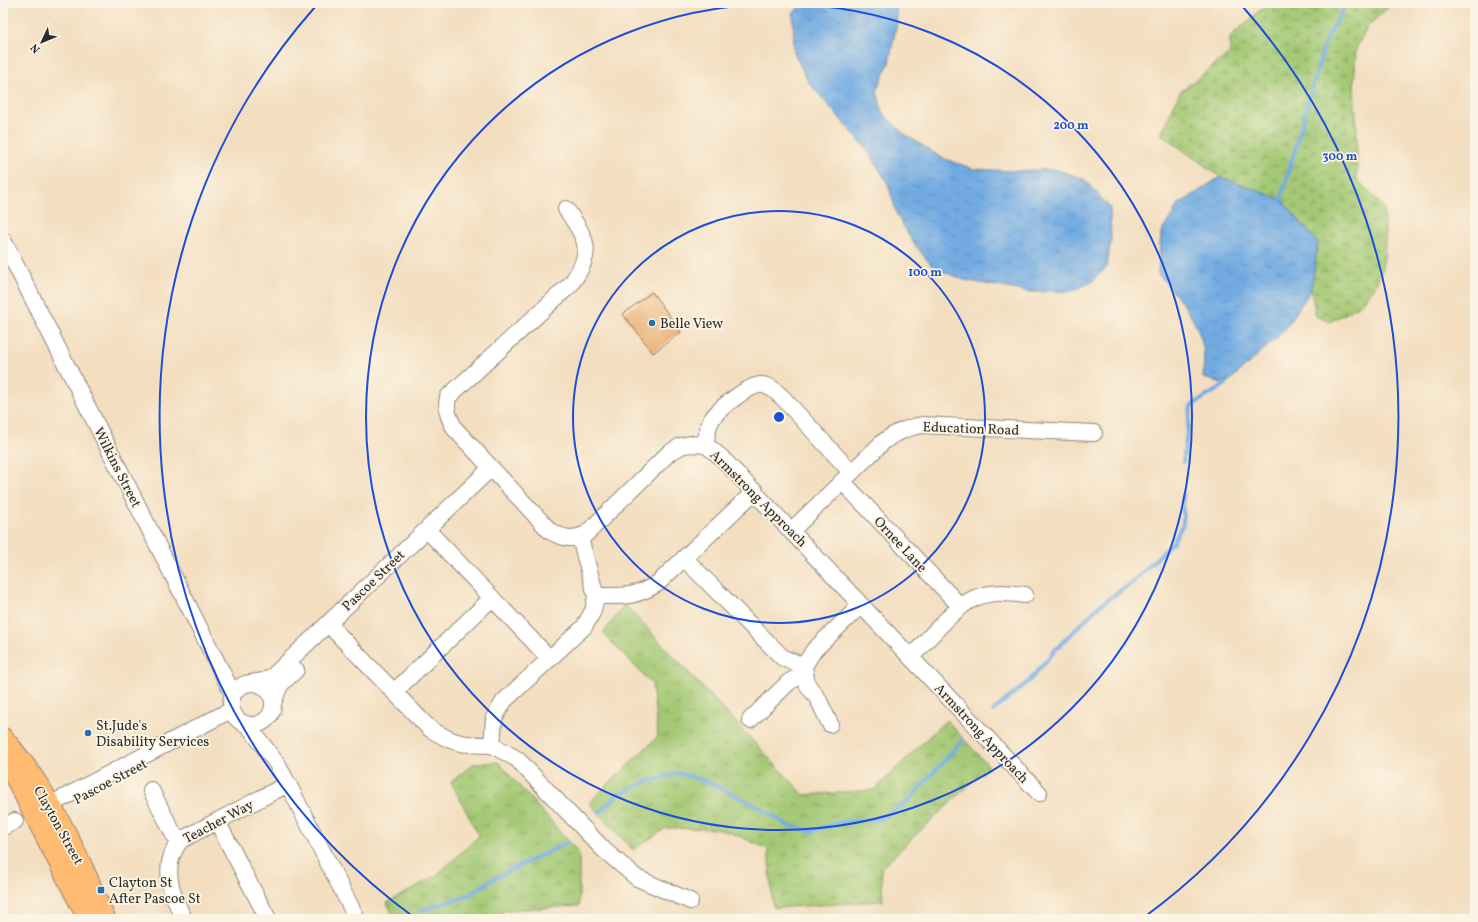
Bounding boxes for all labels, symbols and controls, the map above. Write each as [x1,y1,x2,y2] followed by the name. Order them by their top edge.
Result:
[22,22,62,62] north arrow
[28,40,44,56] text: N
[1053,118,1089,134] text: 200 m
[1323,149,1358,165] text: 300 m
[908,265,942,281] text: 100 m
[660,315,723,334] place label: Belle View
[647,318,657,328] marker: Belle View
[772,410,786,424] centre of rings
[922,418,1020,441] street label: Education Road
[88,424,145,511] street label: Wilkins Street
[705,446,811,552] street label: Armstrong Approach
[869,513,931,577] street label: Ornee Lane
[338,546,410,616] street label: Pascoe Street
[929,680,1032,788] street label: Armstrong Approach
[96,717,209,752] place label: St.Jude's Disability Services
[83,728,93,738] marker: St.Jude's Disability Services
[71,755,151,810] street label: Pascoe Street
[28,783,87,869] street label: Clayton Street
[180,796,258,849] street label: Teacher Way
[109,874,201,909] place label: Clayton St After Pascoe St
[96,885,106,895] marker: Clayton St After Pascoe St

